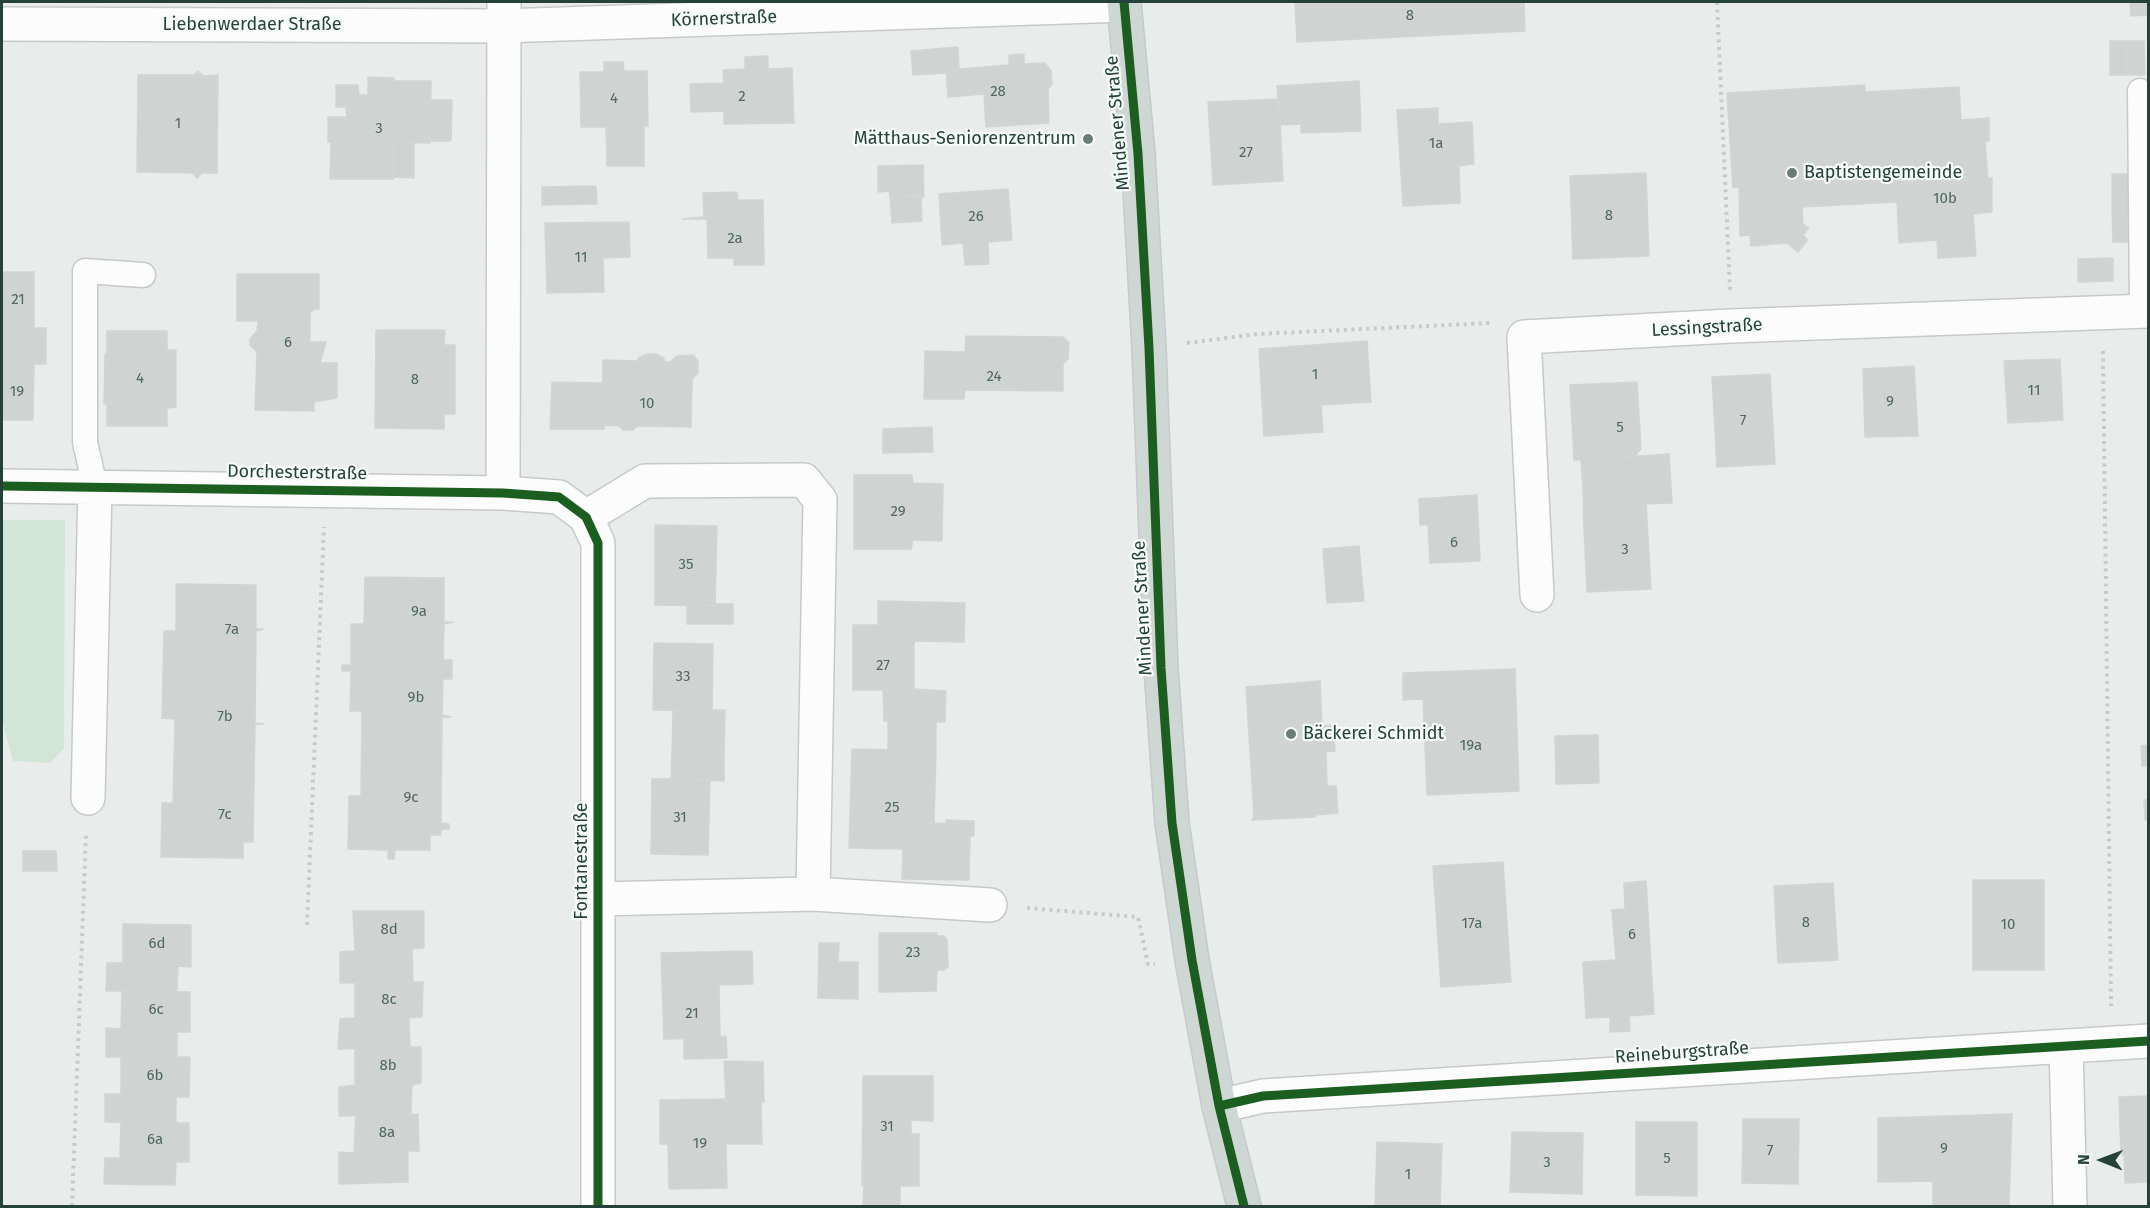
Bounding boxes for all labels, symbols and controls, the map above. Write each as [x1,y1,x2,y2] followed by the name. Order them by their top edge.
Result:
[670,6,778,32] street label: Körnerstraße
[1406,7,1414,25] house number: 8
[162,14,342,36] street label: Liebenwerdaer Straße
[1101,55,1135,191] street label: Mindener Straße
[990,83,1006,101] house number: 28
[738,88,746,106] house number: 2
[610,90,618,108] house number: 4
[175,115,181,133] house number: 1
[375,120,383,138] house number: 3
[854,128,1076,150] place label: Mätthaus-Seniorenzentrum
[1081,132,1095,146] marker: Mätthaus-Seniorenzentrum
[1429,135,1443,153] house number: 1a
[1239,144,1253,162] house number: 27
[1804,162,1962,184] place label: Baptistengemeinde
[1785,166,1799,180] marker: Baptistengemeinde
[1933,190,1957,208] house number: 10b
[1605,207,1613,225] house number: 8
[968,208,984,226] house number: 26
[727,230,743,248] house number: 2a
[575,249,587,267] house number: 11
[11,291,25,309] house number: 21
[1651,314,1763,342] street label: Lessingstraße
[284,334,292,352] house number: 6
[1312,366,1318,384] house number: 1
[987,368,1001,386] house number: 24
[136,370,144,388] house number: 4
[411,371,419,389] house number: 8
[2028,382,2040,400] house number: 11
[10,383,24,401] house number: 19
[1886,393,1894,411] house number: 9
[640,395,654,413] house number: 10
[1740,412,1746,430] house number: 7
[1616,419,1624,437] house number: 5
[227,461,367,485] street label: Dorchesterstraße
[890,503,906,521] house number: 29
[1450,534,1458,552] house number: 6
[1129,540,1157,676] street label: Mindener Straße
[1621,541,1629,559] house number: 3
[679,556,693,574] house number: 35
[411,603,427,621] house number: 9a
[225,621,239,639] house number: 7a
[876,657,890,675] house number: 27
[676,668,690,686] house number: 33
[408,689,424,707] house number: 9b
[217,708,233,726] house number: 7b
[1303,723,1444,745] place label: Bäckerei Schmidt
[1284,727,1298,741] marker: Bäckerei Schmidt
[1460,737,1482,755] house number: 19a
[403,789,419,807] house number: 9c
[885,799,899,817] house number: 25
[571,802,593,920] street label: Fontanestraße
[218,806,232,824] house number: 7c
[673,809,687,827] house number: 31
[1802,914,1810,932] house number: 8
[1462,915,1482,933] house number: 17a
[2001,916,2015,934] house number: 10
[380,921,398,939] house number: 8d
[1628,926,1636,944] house number: 6
[149,935,165,953] house number: 6d
[906,944,920,962] house number: 23
[381,991,397,1009] house number: 8c
[148,1001,164,1019] house number: 6c
[685,1005,699,1023] house number: 21
[1614,1038,1750,1068] street label: Reineburgstraße
[379,1057,397,1075] house number: 8b
[147,1067,163,1085] house number: 6b
[880,1118,894,1136] house number: 31
[379,1124,395,1142] house number: 8a
[2072,1130,2132,1190] north arrow
[147,1131,163,1149] house number: 6a
[693,1135,707,1153] house number: 19
[1940,1140,1948,1158] house number: 9
[1767,1142,1773,1160] house number: 7
[1663,1150,1671,1168] house number: 5
[1543,1154,1551,1172] house number: 3
[2074,1154,2093,1165] text: N
[1405,1166,1411,1184] house number: 1

